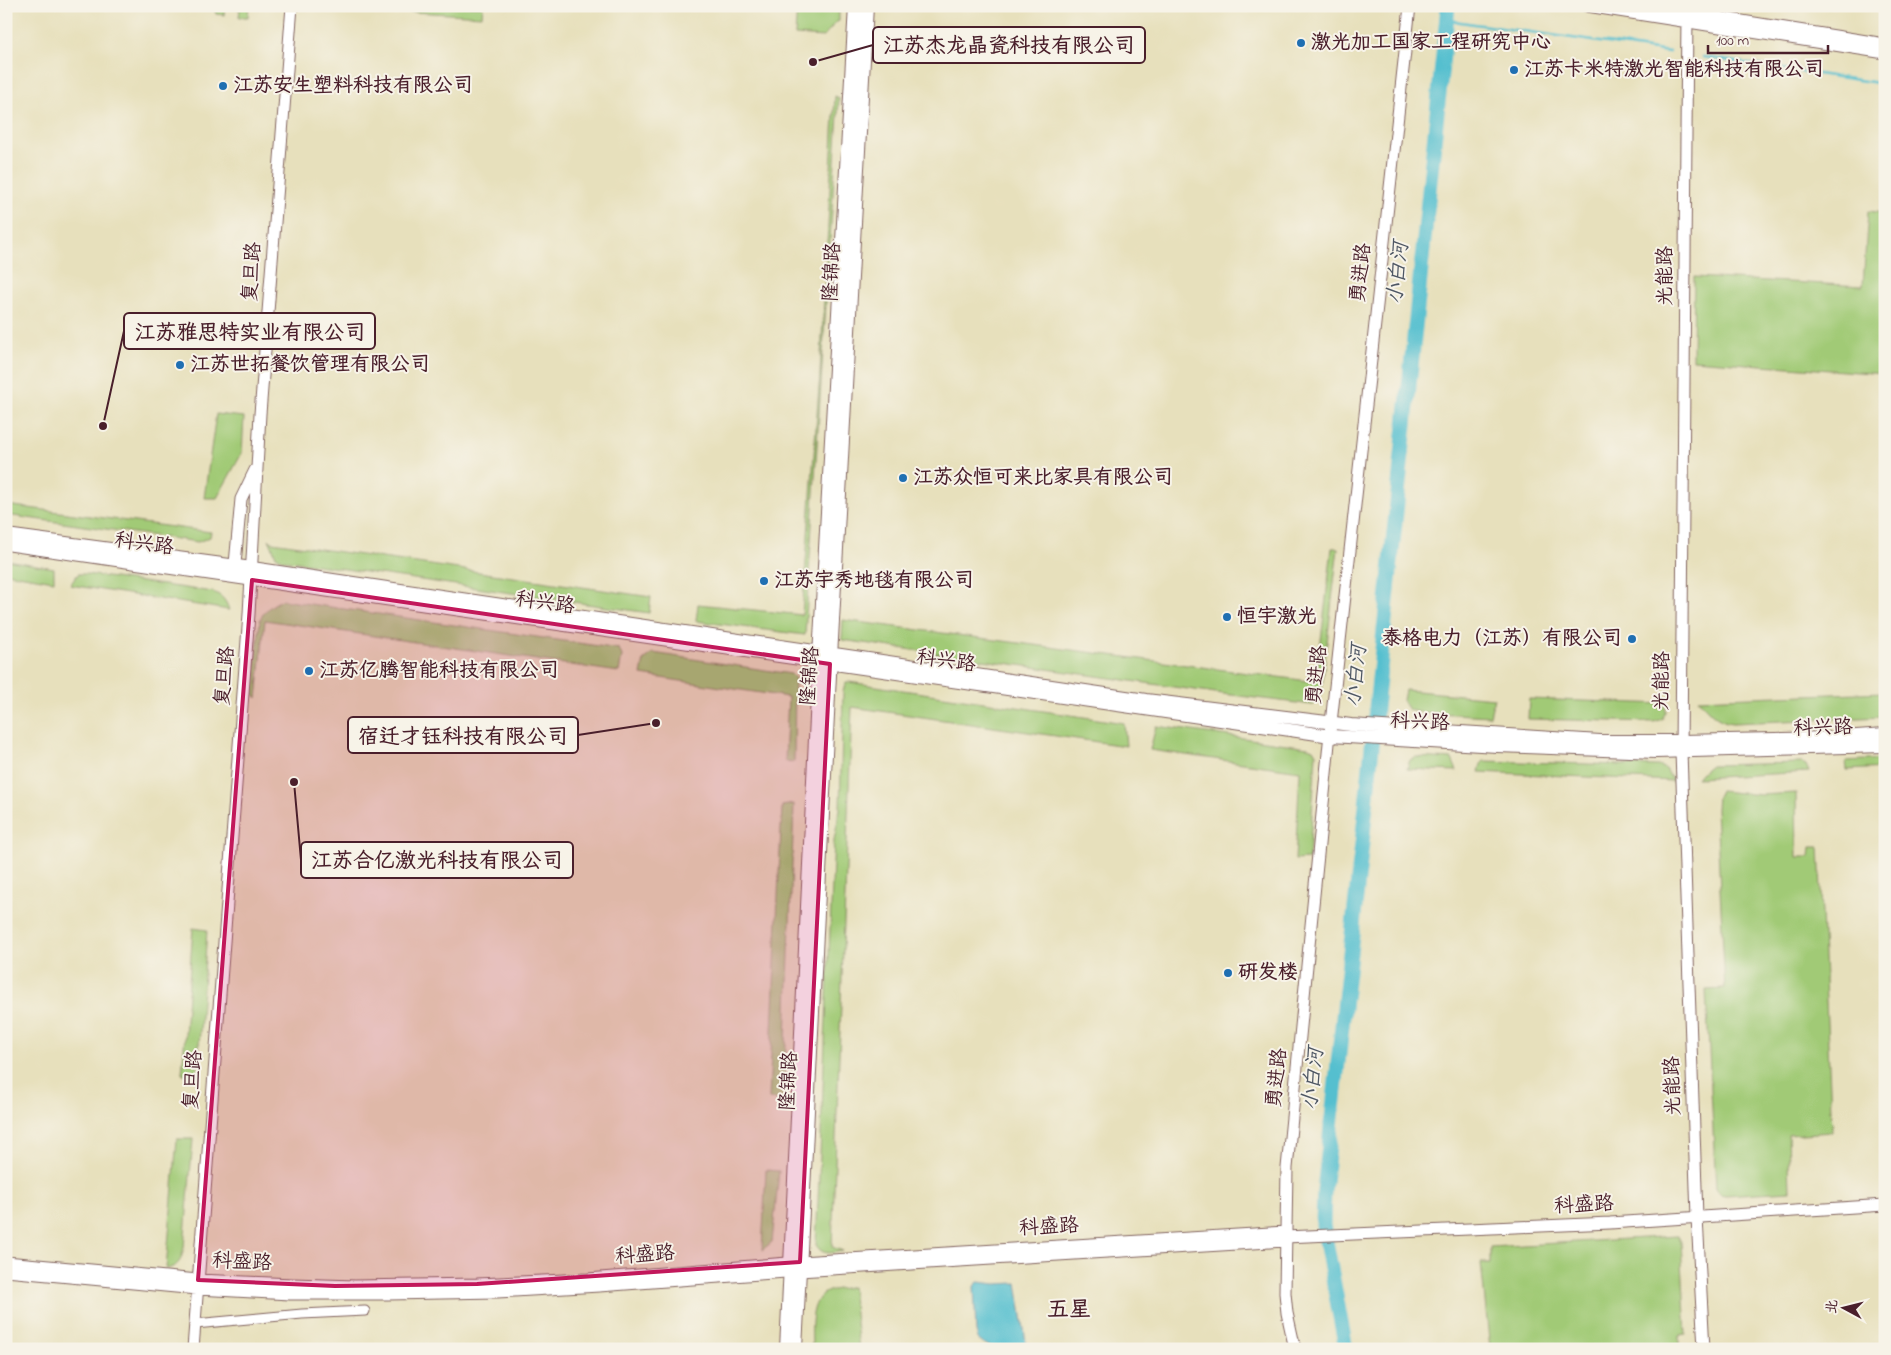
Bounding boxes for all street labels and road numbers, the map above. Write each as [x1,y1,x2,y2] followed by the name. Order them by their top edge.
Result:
[236,240,270,303] street label: 复旦路
[817,240,849,303] street label: 隆锦路
[1344,241,1380,304] street label: 勇进路
[1652,245,1681,306] street label: 光能路
[112,526,177,564] street label: 科兴路
[513,585,578,623] street label: 科兴路
[914,643,979,681] street label: 科兴路
[1300,643,1336,706] street label: 勇进路
[209,644,243,707] street label: 复旦路
[794,644,828,707] street label: 隆锦路
[1648,650,1678,711] street label: 光能路
[1389,707,1452,739] street label: 科兴路
[1793,713,1854,745] street label: 科兴路
[1260,1046,1296,1109] street label: 勇进路
[177,1048,211,1111] street label: 复旦路
[774,1049,806,1112] street label: 隆锦路
[1658,1055,1690,1116] street label: 光能路
[1553,1190,1616,1222] street label: 科盛路
[1018,1212,1081,1244] street label: 科盛路
[614,1239,677,1273] street label: 科盛路
[211,1247,274,1279] street label: 科盛路

